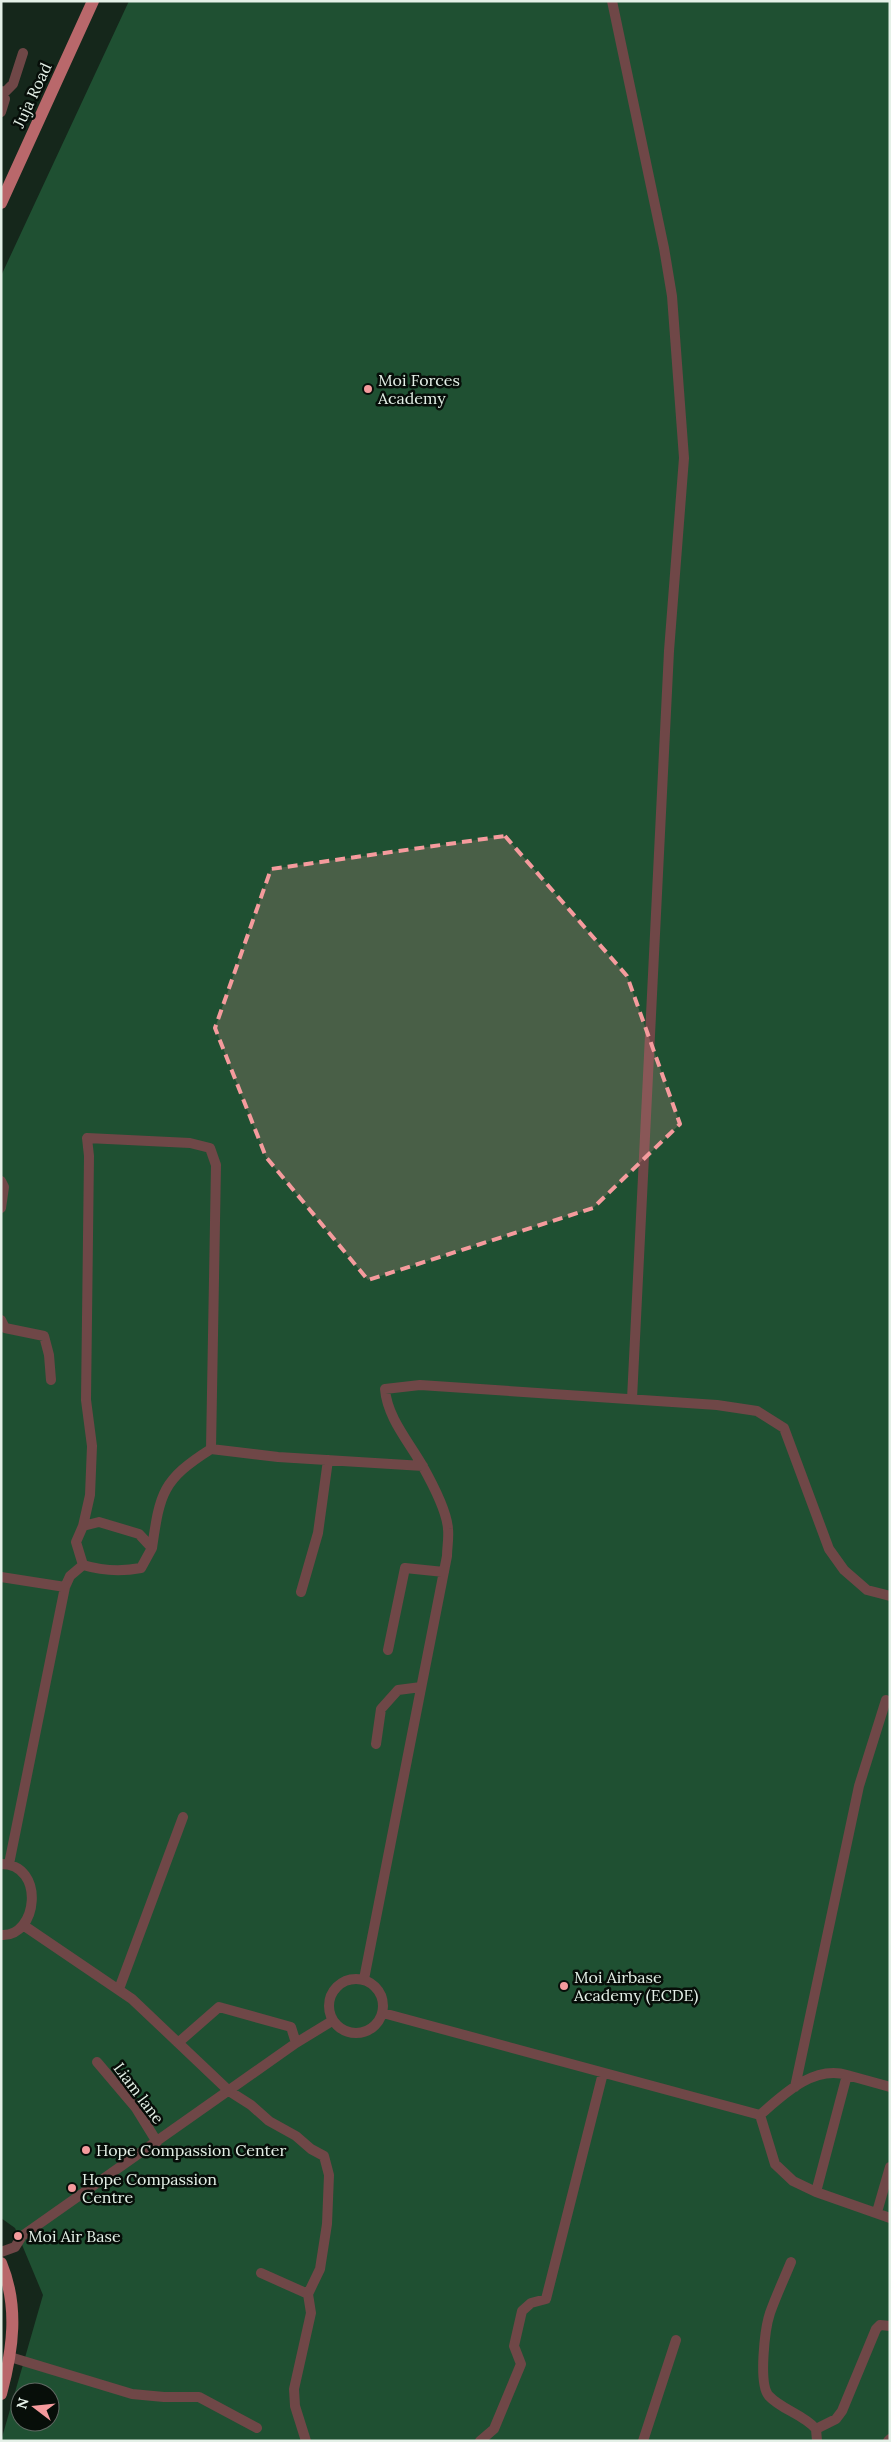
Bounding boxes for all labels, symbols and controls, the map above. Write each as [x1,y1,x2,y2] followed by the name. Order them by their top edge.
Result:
[8,59,56,132] street label: Juja Road
[377,370,460,408] place label: Moi Forces Academy
[362,383,374,395] marker: Moi Forces Academy
[573,1967,699,2006] place label: Moi Airbase Academy (ECDE)
[558,1980,570,1992] marker: Moi Airbase Academy (ECDE)
[109,2058,169,2128] street label: Liam lane
[96,2140,286,2160] place label: Hope Compassion Center
[80,2144,92,2156] marker: Hope Compassion Center
[82,2169,217,2207] place label: Hope Compassion Centre
[66,2182,78,2194] marker: Hope Compassion Centre
[28,2226,121,2246] place label: Moi Air Base
[12,2230,24,2242] marker: Moi Air Base
[10,2382,60,2432] north arrow
[12,2396,33,2411] text: N

